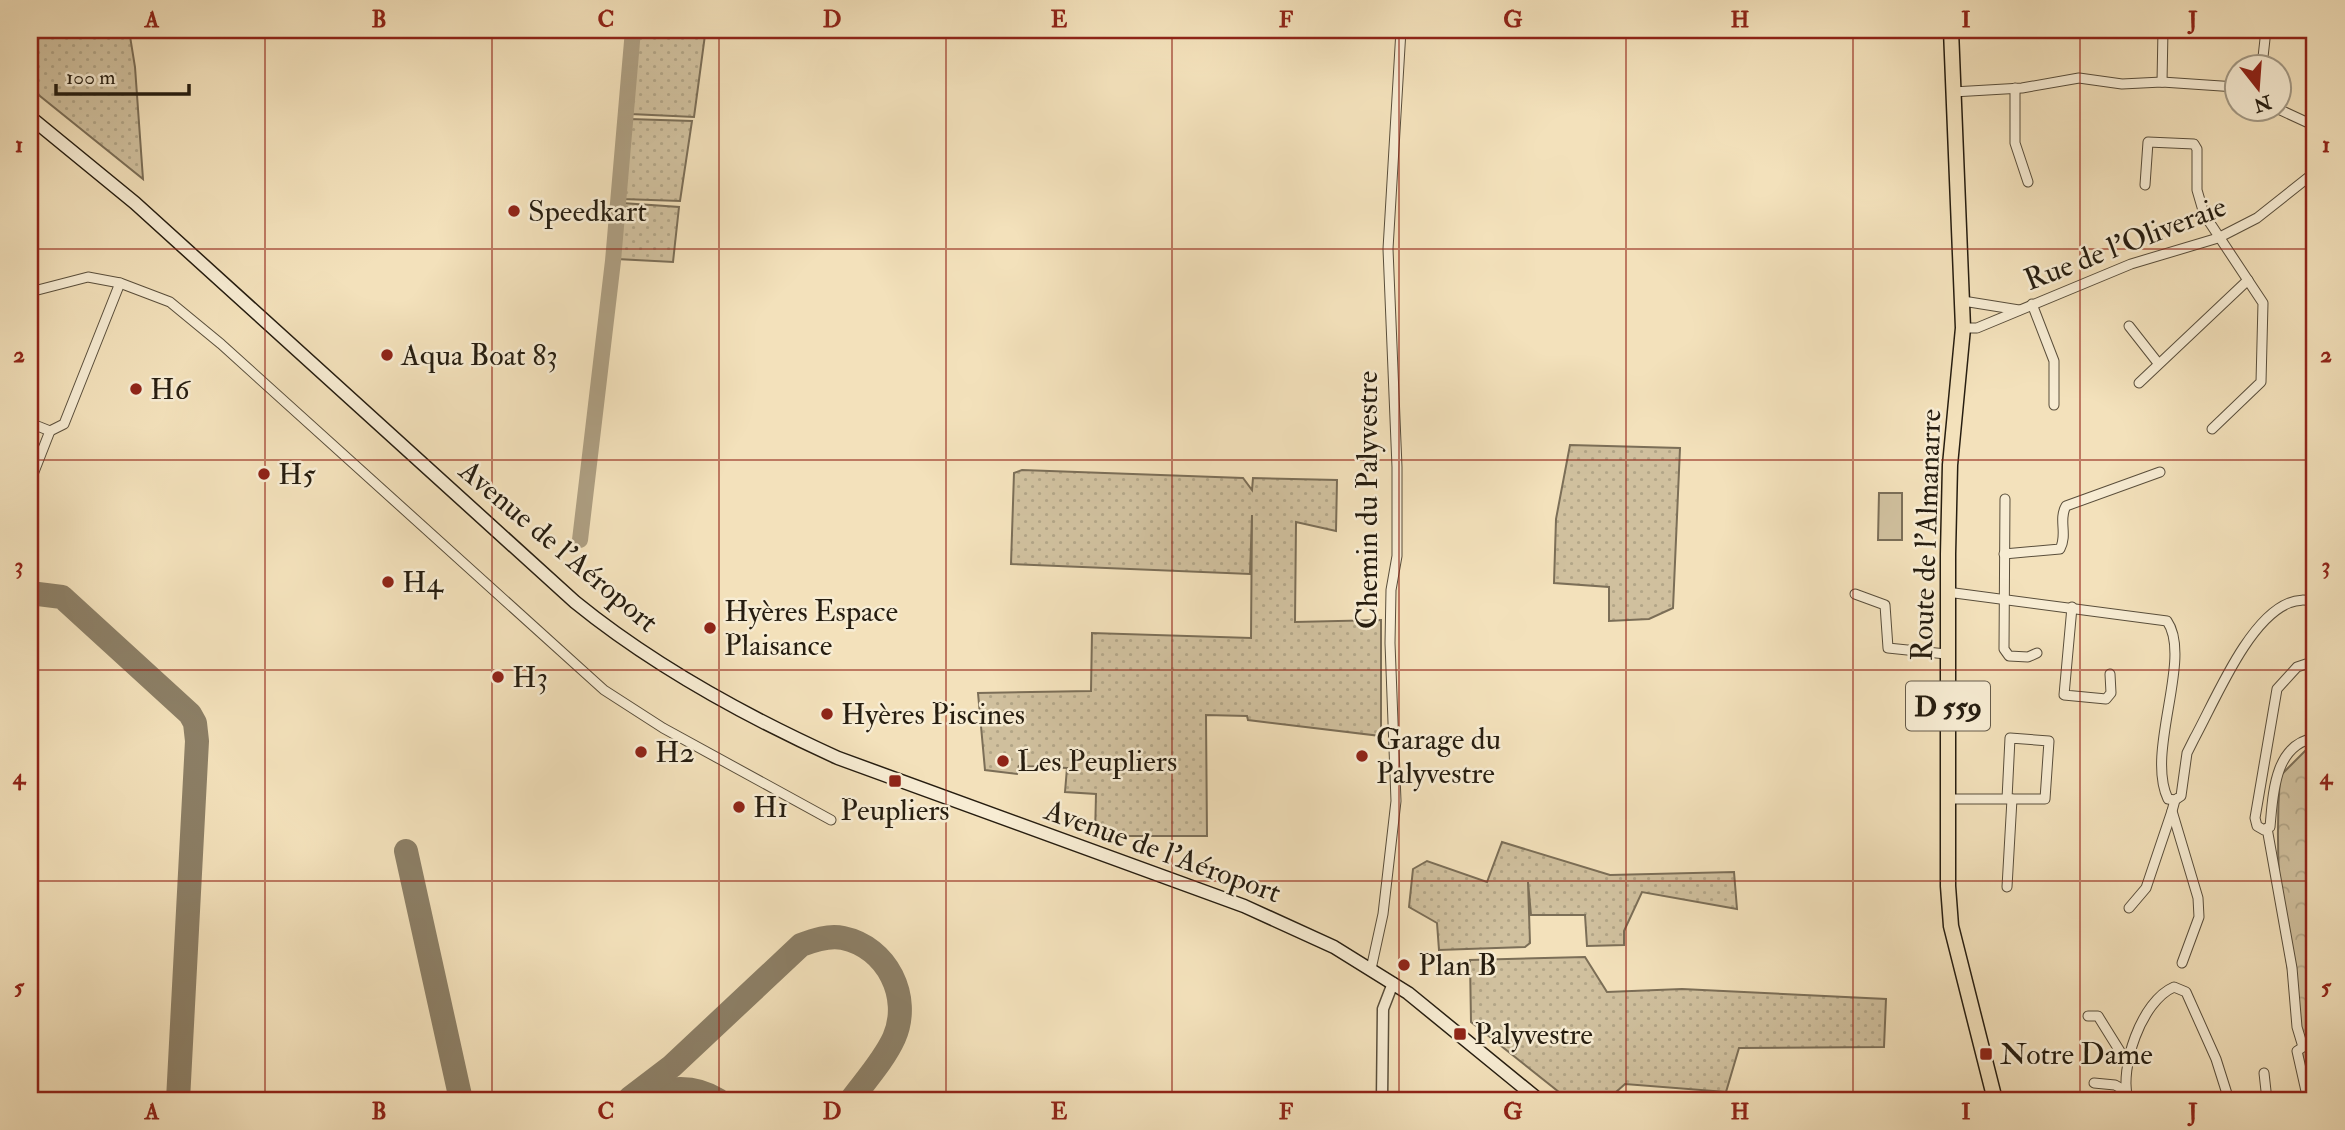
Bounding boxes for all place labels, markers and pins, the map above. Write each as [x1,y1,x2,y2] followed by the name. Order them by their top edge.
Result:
[528,193,647,230] place label: Speedkart
[506,203,522,219] marker: Speedkart
[400,337,558,374] place label: Aqua Boat 83
[379,347,395,363] marker: Aqua Boat 83
[150,371,192,408] place label: H6
[128,381,144,397] marker: H6
[278,456,317,493] place label: H5
[256,466,272,482] marker: H5
[402,564,445,601] place label: H4
[380,574,396,590] marker: H4
[724,593,898,664] place label: Hyères Espace Plaisance
[702,620,718,636] marker: Hyères Espace Plaisance
[512,659,548,696] place label: H3
[490,669,506,685] marker: H3
[841,696,1025,733] place label: Hyères Piscines
[819,706,835,722] marker: Hyères Piscines
[1376,721,1501,792] place label: Garage du Palyvestre
[655,734,695,771] place label: H2
[1017,743,1177,780] place label: Les Peupliers
[633,744,649,760] marker: H2
[1354,748,1370,764] marker: Garage du Palyvestre
[995,753,1011,769] marker: Les Peupliers
[887,773,903,789] marker: Peupliers
[753,789,788,826] place label: H1
[840,792,950,829] place label: Peupliers
[731,799,747,815] marker: H1
[1418,947,1497,984] place label: Plan B
[1396,957,1412,973] marker: Plan B
[1474,1016,1593,1053] place label: Palyvestre
[1452,1026,1468,1042] marker: Palyvestre
[2000,1036,2153,1073] place label: Notre Dame
[1978,1046,1994,1062] marker: Notre Dame

